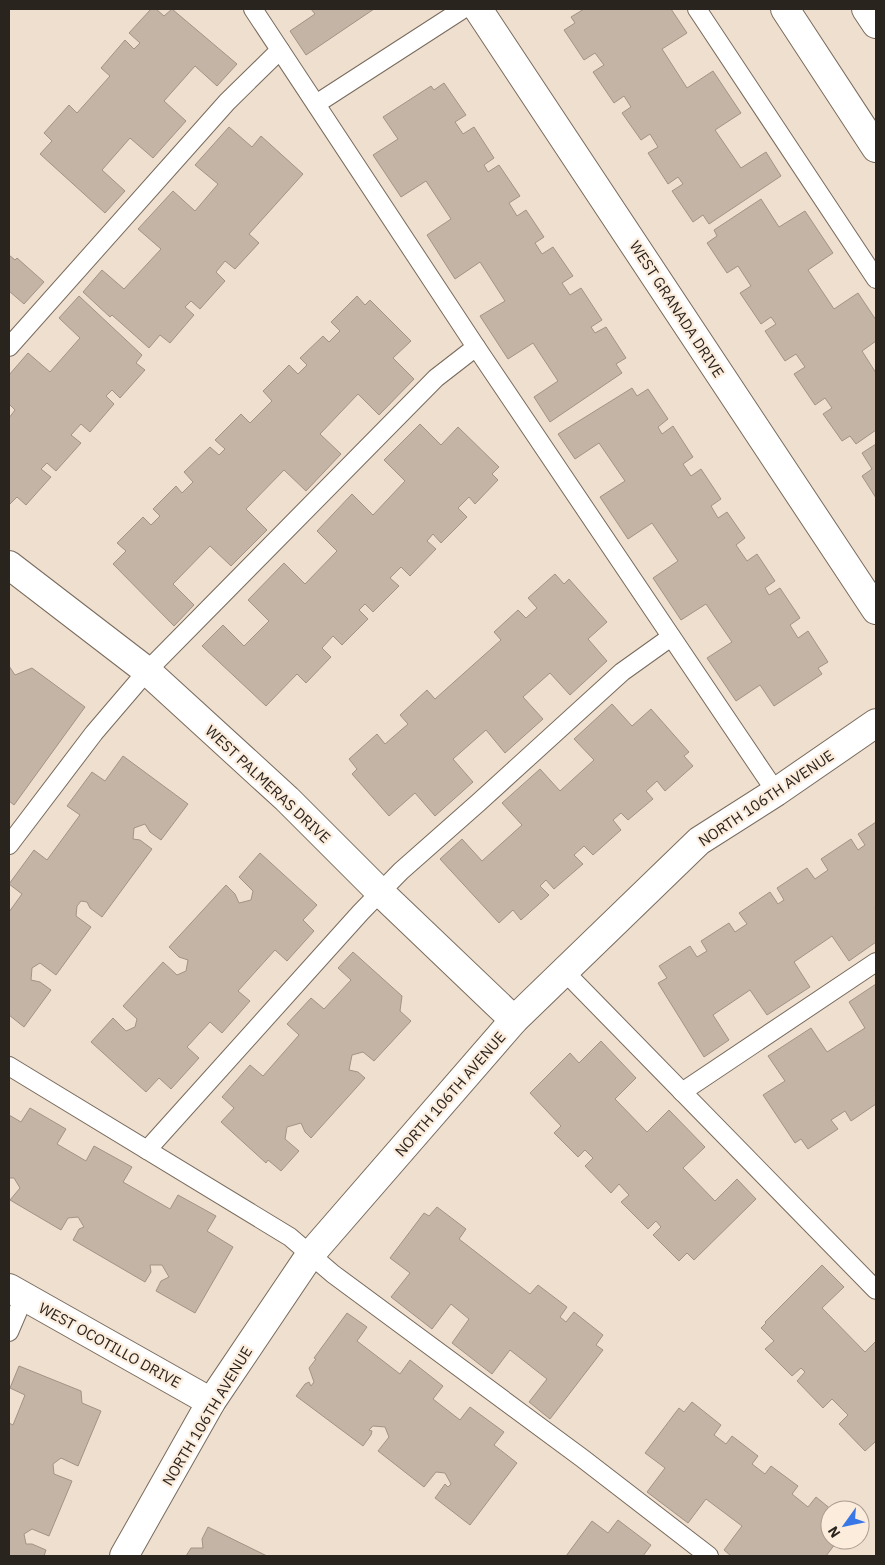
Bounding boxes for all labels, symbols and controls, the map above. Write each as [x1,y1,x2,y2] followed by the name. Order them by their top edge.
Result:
[626,237,728,381] street label: WEST GRANADA DRIVE
[201,721,335,847] street label: WEST PALMERAS DRIVE
[695,746,837,850] street label: NORTH 106TH AVENUE
[391,1028,509,1160] street label: NORTH 106TH AVENUE
[36,1298,184,1392] street label: WEST OCOTILLO DRIVE
[158,1343,256,1489] street label: NORTH 106TH AVENUE
[820,1500,870,1550] north arrow
[824,1523,844,1541] text: N

